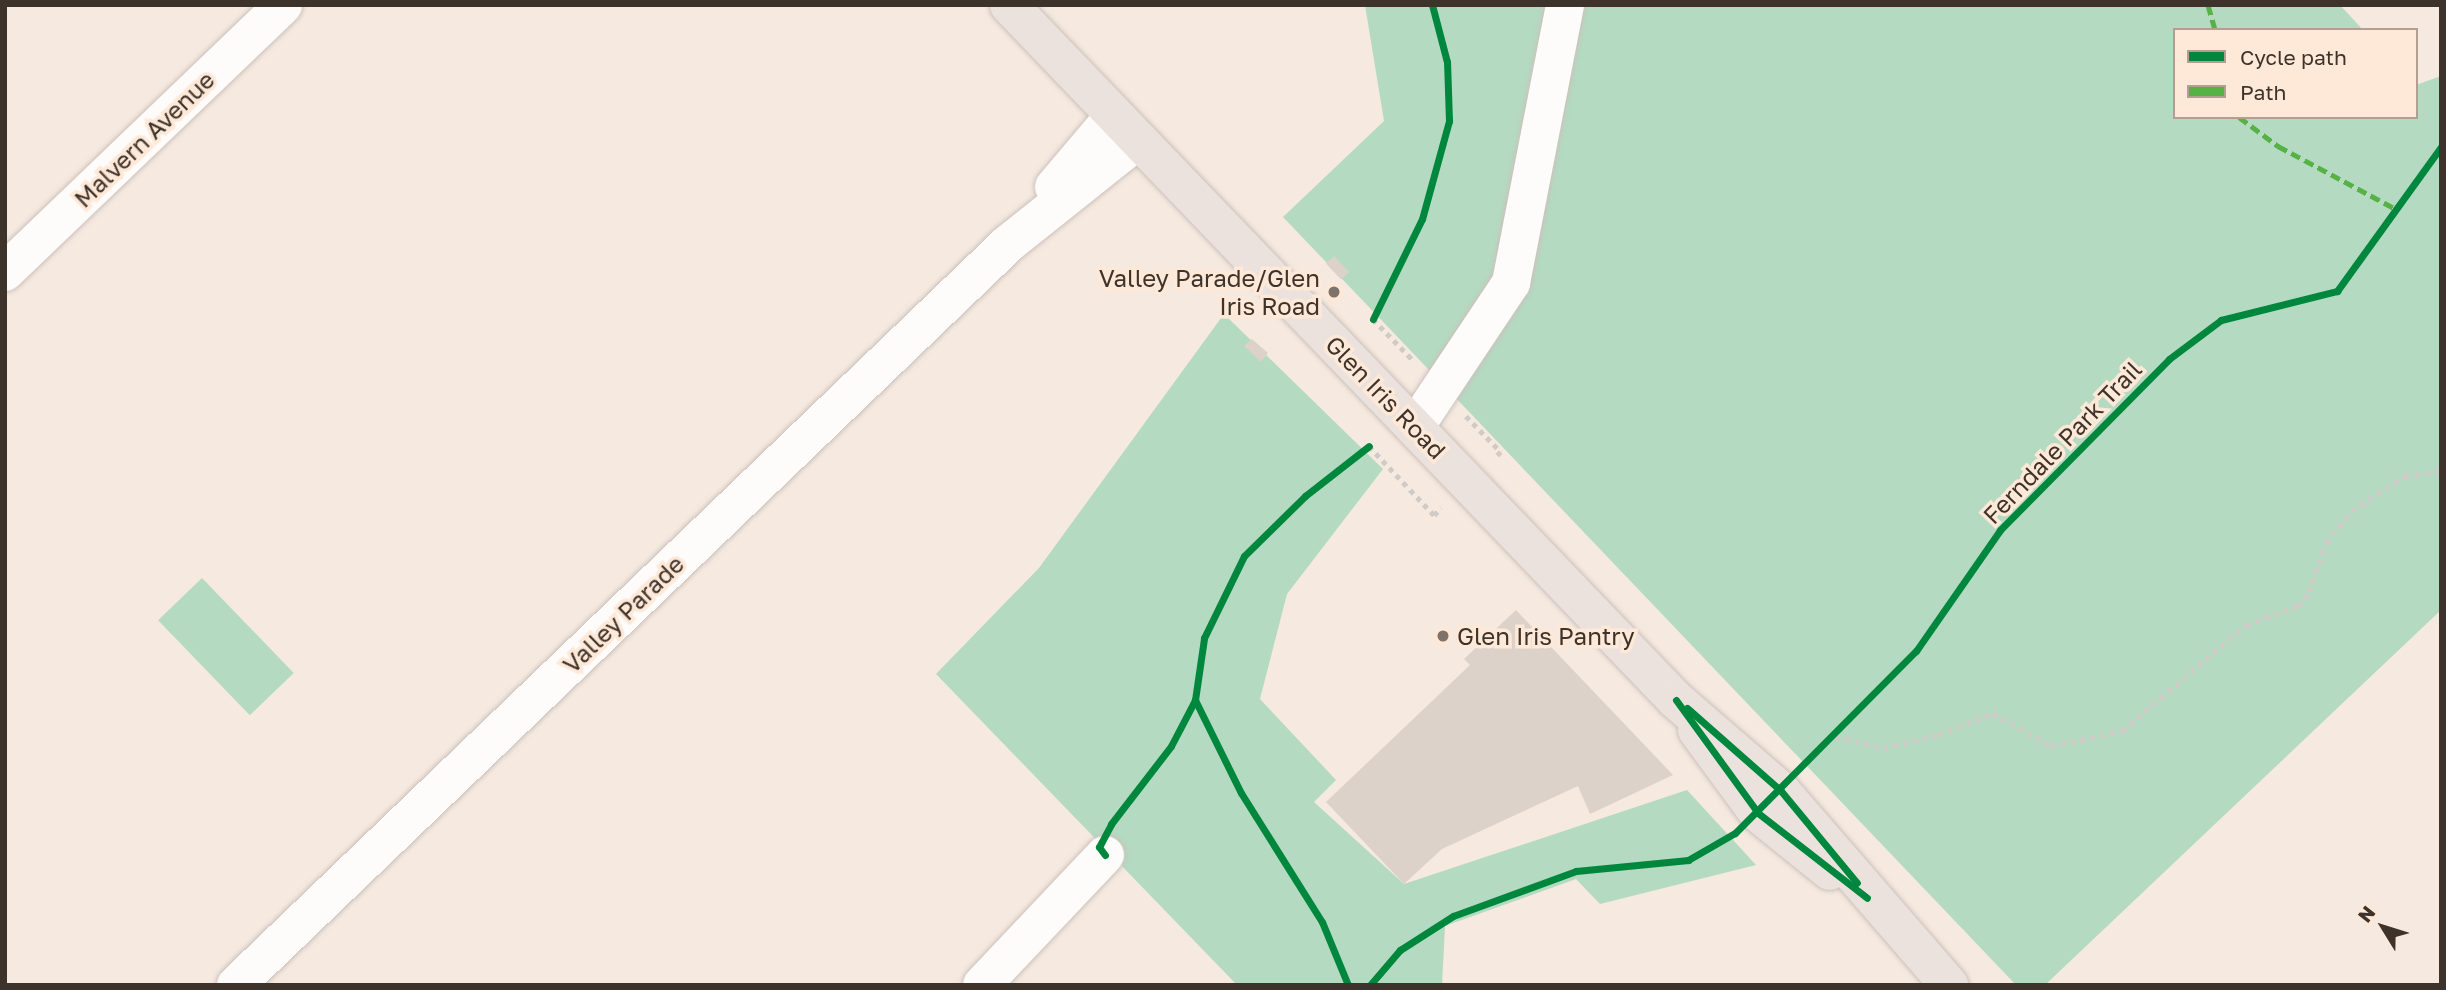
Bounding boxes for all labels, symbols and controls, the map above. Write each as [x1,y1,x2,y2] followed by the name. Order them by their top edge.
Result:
[2173,28,2418,119] legend
[2240,44,2347,70] text: Cycle path
[68,65,220,213] street label: Malvern Avenue
[2240,79,2287,105] text: Path
[1099,264,1320,320] place label: Valley Parade/Glen Iris Road
[1326,284,1342,300] marker: Valley Parade/Glen Iris Road
[1320,329,1452,465] street label: Glen Iris Road
[1977,355,2147,529] street label: Ferndale Park Trail
[557,549,689,679] street label: Valley Parade
[1457,622,1635,650] place label: Glen Iris Pantry
[1435,628,1451,644] marker: Glen Iris Pantry
[2348,892,2418,962] north arrow
[2353,901,2380,927] text: N

